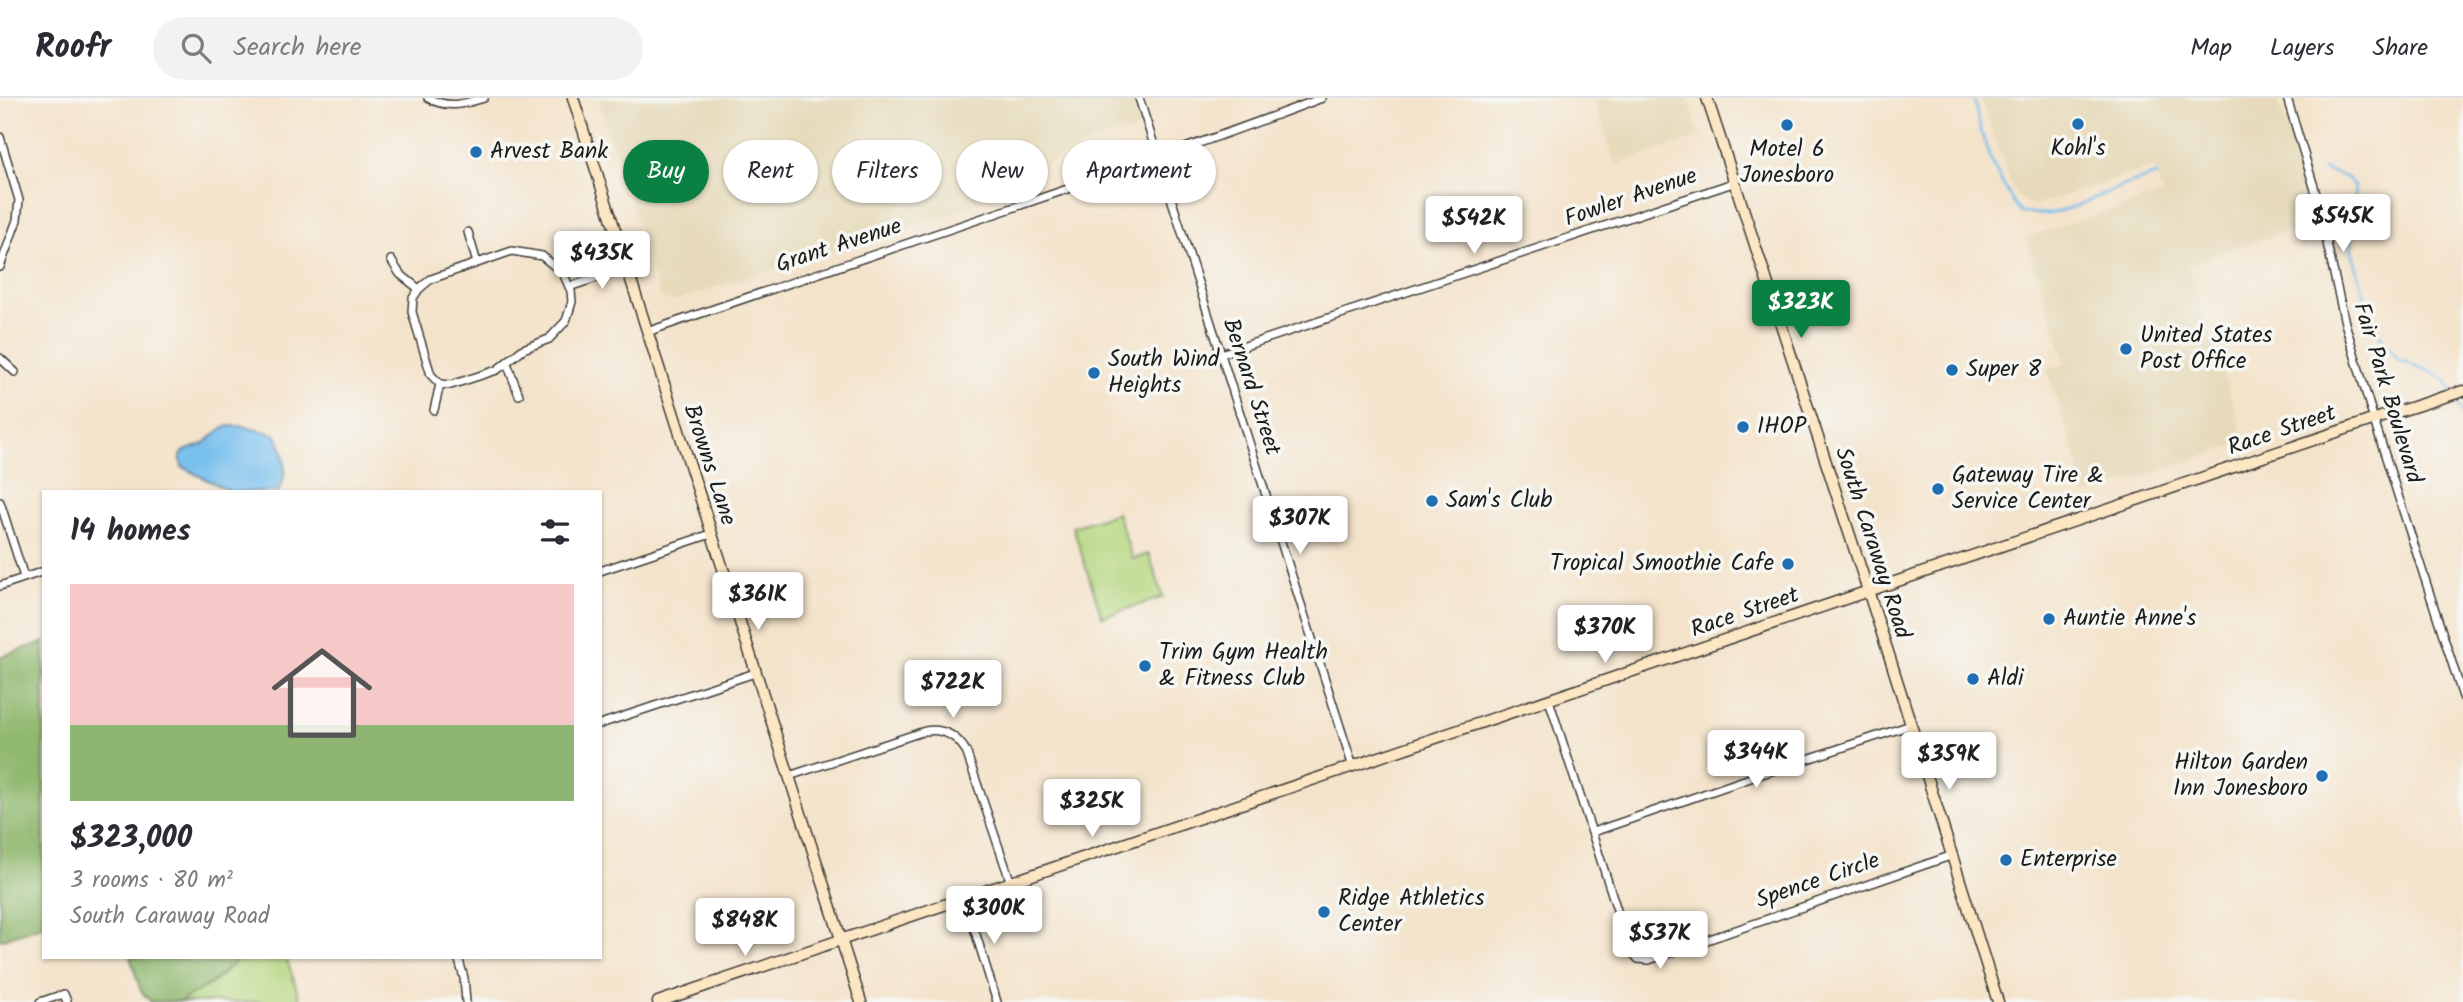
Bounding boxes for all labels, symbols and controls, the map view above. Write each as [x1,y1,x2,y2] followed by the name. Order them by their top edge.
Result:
[153,17,643,80] search box
[35,22,111,75] text: Roofr
[233,27,361,69] text: Search here
[177,29,215,67] icon: search
[2190,29,2232,68] text: Map
[2270,29,2334,68] text: Layers
[2372,29,2428,68] text: Share
[2070,116,2086,132] marker: Kohl's
[1779,117,1795,133] marker: Motel 6 Jonesboro
[2050,131,2106,167] place label: Kohl's
[1740,132,1834,194] place label: Motel 6 Jonesboro
[490,134,608,170] place label: Arvest Bank
[623,140,709,203] chip: Buy
[723,140,818,203] chip: Rent
[832,140,942,203] chip: Filters
[956,140,1048,203] chip: New
[1062,140,1216,203] chip: Apartment
[468,144,484,160] marker: Arvest Bank
[1560,158,1702,238] street label: Fowler Avenue
[2294,194,2392,254] pin: $545K
[1425,197,1523,256] pin: $542K
[2311,199,2375,235] text: $545K
[1441,201,1507,237] text: $542K
[771,209,907,283] street label: Grant Avenue
[553,232,651,291] pin: $435K
[570,236,634,272] text: $435K
[1752,280,1850,340] pin: $323K
[1768,285,1834,321] text: $323K
[2342,298,2432,489] street label: Fair Park Boulevard
[1212,314,1290,461] street label: Bernard Street
[2140,318,2273,380] place label: United States Post Office
[2118,341,2134,357] marker: United States Post Office
[1108,342,1220,404] place label: South Wind Heights
[1966,352,2041,388] place label: Super 8
[1944,362,1960,378] marker: Super 8
[1086,365,1102,381] marker: South Wind Heights
[2223,395,2342,466] street label: Race Street
[673,400,745,530] street label: Browns Lane
[1757,409,1807,445] place label: IHOP
[1735,419,1751,435] marker: IHOP
[1824,443,1920,644] street label: South Caraway Road
[1952,458,2104,520] place label: Gateway Tire & Service Center
[1930,481,1946,497] marker: Gateway Tire & Service Center
[1446,483,1552,519] place label: Sam's Club
[1424,493,1440,509] marker: Sam's Club
[1251,496,1349,556] pin: $307K
[1269,501,1331,537] text: $307K
[70,508,191,556] text: 14 homes
[536,513,574,551] icon: filters
[1550,546,1774,582] place label: Tropical Smoothie Cafe
[1780,556,1796,572] marker: Tropical Smoothie Cafe
[709,573,807,632] pin: $361K
[728,577,788,613] text: $361K
[1686,577,1805,648] street label: Race Street
[2063,601,2196,637] place label: Auntie Anne's
[1556,606,1654,665] pin: $370K
[1574,610,1636,646] text: $370K
[2041,611,2057,627] marker: Auntie Anne's
[259,630,385,756] icon: home
[1159,635,1328,697] place label: Trim Gym Health & Fitness Club
[1137,658,1153,674] marker: Trim Gym Health & Fitness Club
[904,660,1002,720] pin: $722K
[1987,661,2025,697] place label: Aldi
[920,665,986,701] text: $722K
[1965,671,1981,687] marker: Aldi
[1707,730,1805,790] pin: $344K
[1900,732,1998,792] pin: $359K
[1723,735,1789,771] text: $344K
[1917,737,1981,773] text: $359K
[2173,745,2308,807] place label: Hilton Garden Inn Jonesboro
[2314,768,2330,784] marker: Hilton Garden Inn Jonesboro
[1043,780,1141,839] pin: $325K
[1059,784,1125,820] text: $325K
[70,815,192,863] text: $323,000
[2020,842,2117,878] place label: Enterprise
[1751,843,1885,919] street label: Spence Circle
[1998,852,2014,868] marker: Enterprise
[70,863,233,899] text: 3 rooms · 80 m²
[1338,881,1485,943] place label: Ridge Athletics Center
[945,886,1043,946] pin: $300K
[962,891,1026,927] text: $300K
[696,898,794,958] pin: $848K
[70,899,270,935] text: South Caraway Road
[711,903,779,939] text: $848K
[1316,904,1332,920] marker: Ridge Athletics Center
[1611,912,1709,971] pin: $537K
[1629,916,1691,952] text: $537K

